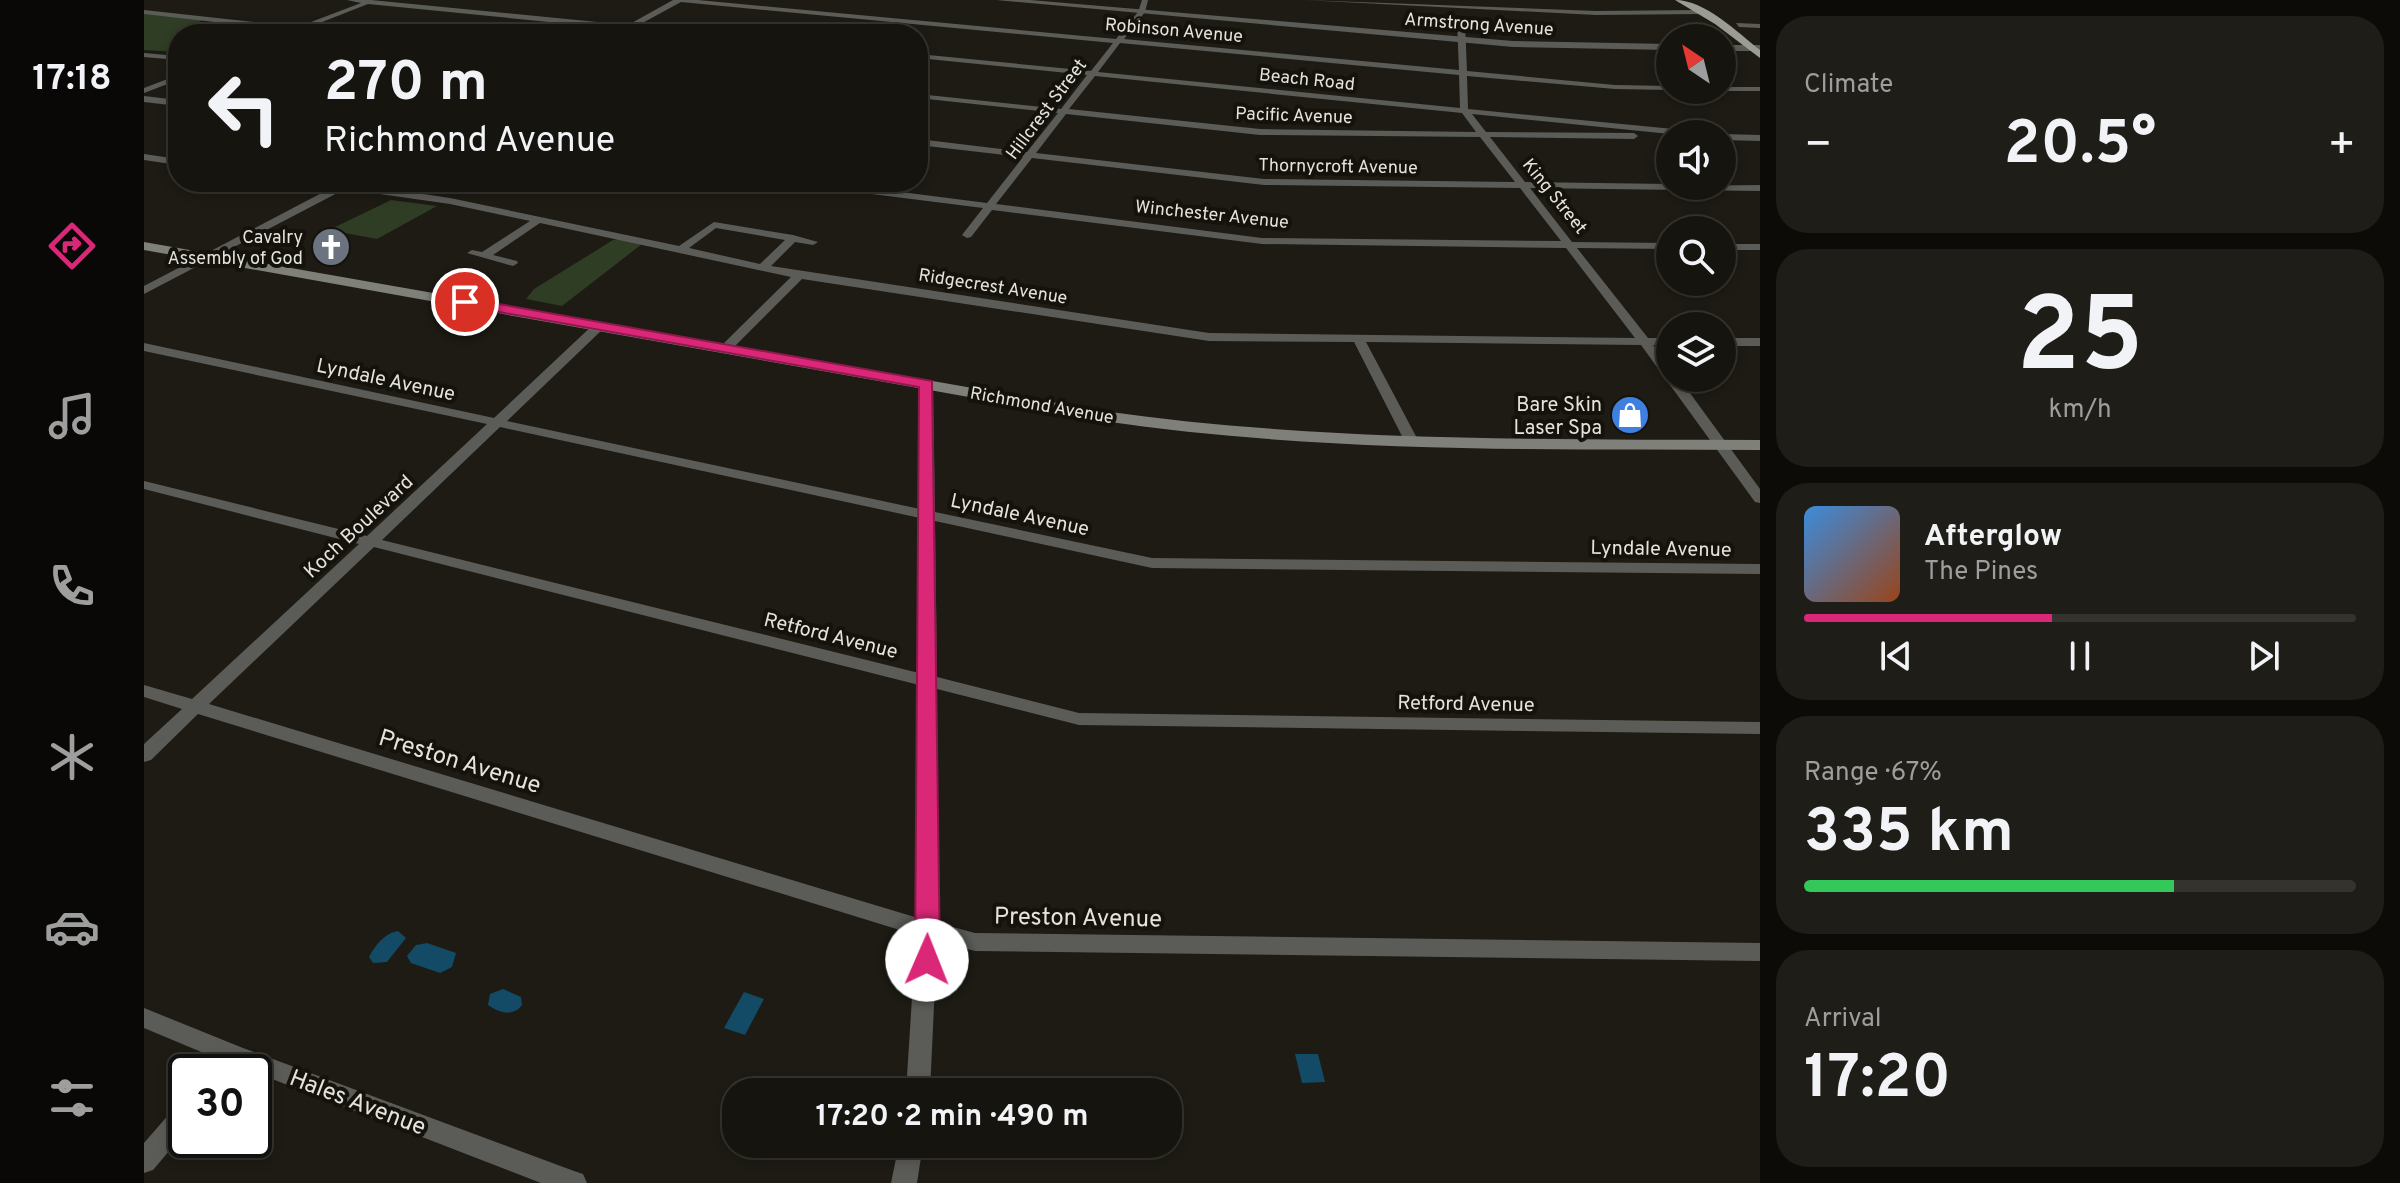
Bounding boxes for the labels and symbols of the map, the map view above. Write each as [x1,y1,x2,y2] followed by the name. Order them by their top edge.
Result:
[1404,9,1554,42] street label: Armstrong Avenue
[1104,14,1244,49] street label: Robinson Avenue
[1656,24,1736,104] north arrow
[1002,55,1093,165] street label: Hillcrest Street
[1258,64,1356,97] street label: Beach Road
[1235,103,1353,130] street label: Pacific Avenue
[1516,154,1591,239] street label: King Street
[1258,155,1418,180] street label: Thornycroft Avenue
[1134,196,1290,235] street label: Winchester Avenue
[310,226,352,268] church icon: Cavalry Assembly of God
[168,227,303,271] place label: Cavalry Assembly of God
[917,264,1069,311] street label: Ridgecrest Avenue
[431,268,499,336] pin
[314,354,457,408] street label: Lyndale Avenue
[968,383,1115,430] street label: Richmond Avenue
[1514,393,1602,442] place label: Bare Skin Laser Spa
[1609,394,1651,436] shop icon: Bare Skin Laser Spa
[299,470,420,585] street label: Koch Boulevard
[948,489,1091,543] street label: Lyndale Avenue
[1590,536,1732,564] street label: Lyndale Avenue
[761,608,900,666] street label: Retford Avenue
[1397,691,1535,719] street label: Retford Avenue
[375,724,544,802] street label: Preston Avenue
[994,903,1162,935] street label: Preston Avenue
[885,918,969,1002] position arrow
[168,1054,272,1158] speed limit sign: 30
[285,1064,430,1144] street label: Hales Avenue

